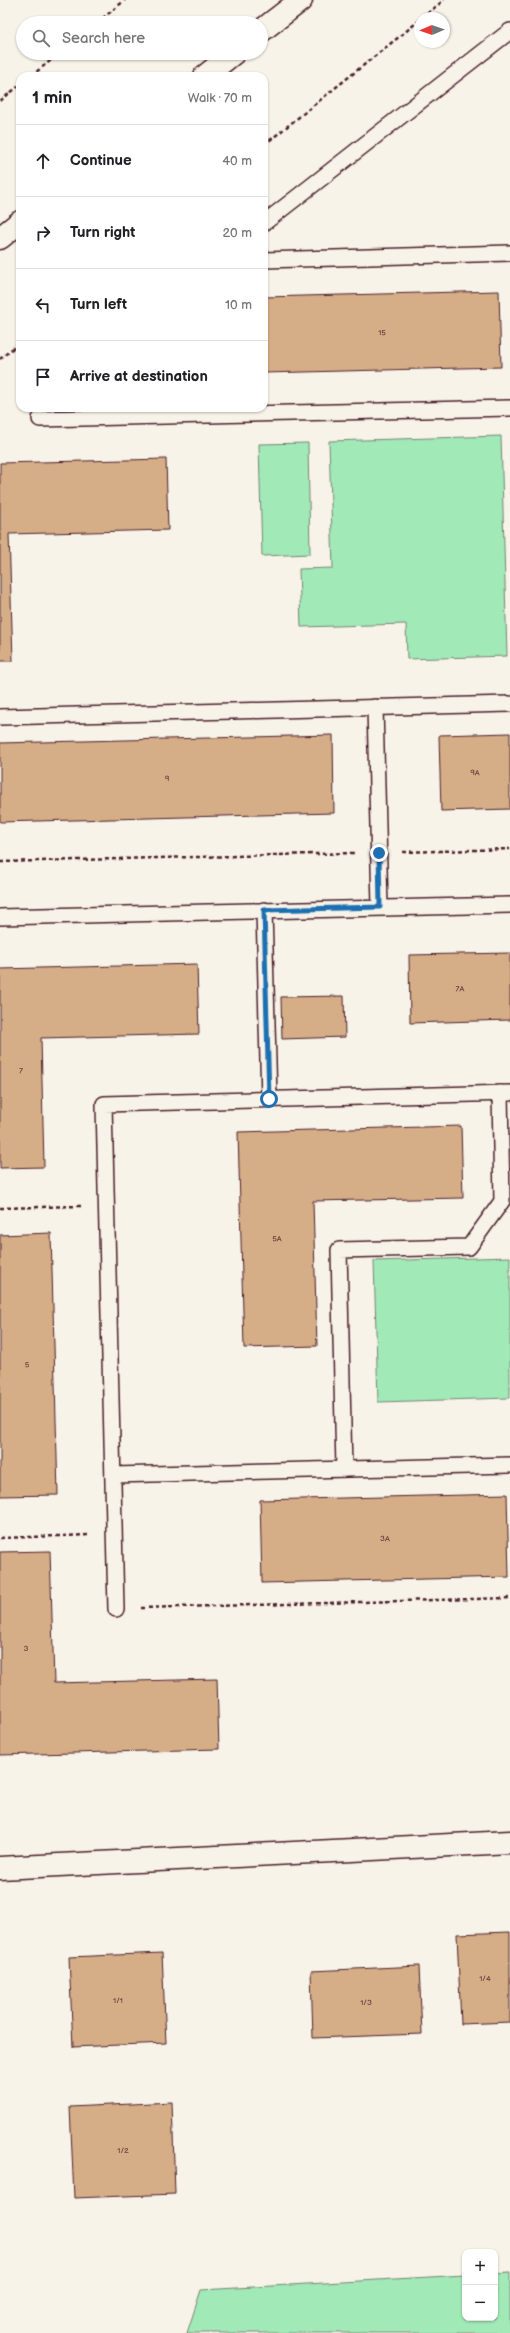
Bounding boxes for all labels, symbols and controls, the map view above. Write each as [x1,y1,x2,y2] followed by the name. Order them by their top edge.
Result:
[414,12,450,48] north arrow
[16,16,268,60] search box
[30,27,52,49] icon: search
[62,29,145,48] text: Search here
[32,88,72,108] text: 1 min
[188,90,252,106] text: Walk · 70 m
[32,150,54,172] icon: ahead
[70,151,132,170] text: Continue
[222,153,252,169] text: 40 m
[32,222,54,244] icon: right
[70,223,135,242] text: Turn right
[222,225,252,241] text: 20 m
[32,294,54,316] icon: left
[70,295,127,314] text: Turn left
[225,297,252,313] text: 10 m
[378,328,386,337] house number: 15
[32,366,54,388] icon: arrive
[70,367,208,386] text: Arrive at destination
[470,768,480,777] house number: 9А
[165,774,170,783] house number: 9
[370,844,388,862] route end
[456,984,465,993] house number: 7А
[19,1066,23,1075] house number: 7
[260,1090,278,1108] route start
[272,1234,282,1243] house number: 5А
[25,1360,30,1369] house number: 5
[380,1534,390,1543] house number: 3А
[24,1644,29,1653] house number: 3
[479,1974,491,1983] house number: 1/4
[113,1996,123,2005] house number: 1/1
[360,1998,372,2007] house number: 1/3
[117,2146,129,2155] house number: 1/2
[462,2249,498,2321] map controls
[462,2249,498,2285] button: +
[462,2285,498,2321] button: −

